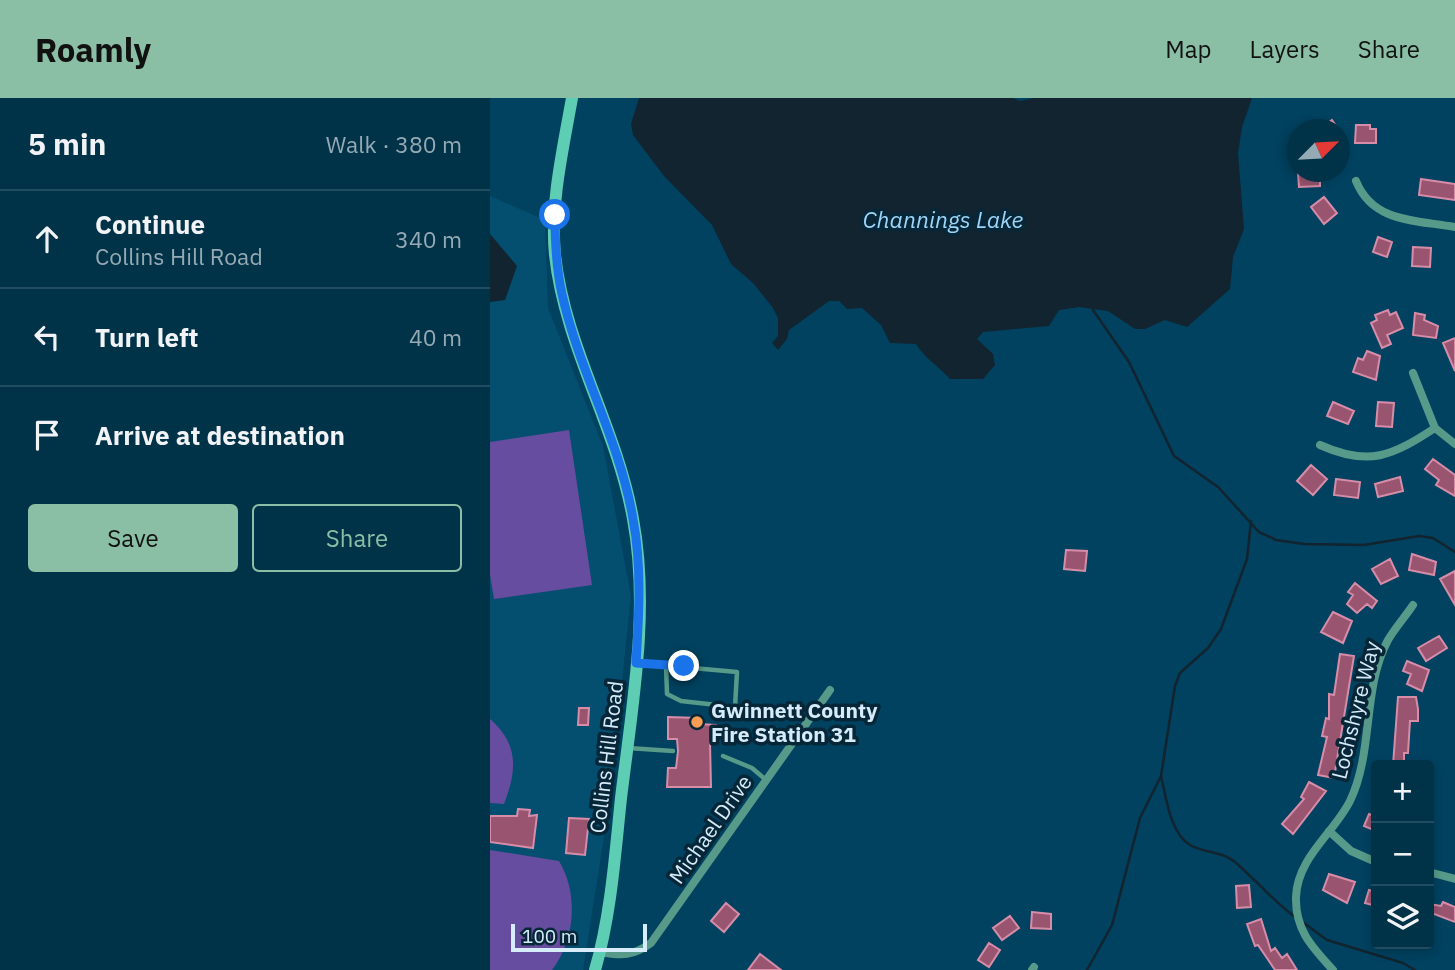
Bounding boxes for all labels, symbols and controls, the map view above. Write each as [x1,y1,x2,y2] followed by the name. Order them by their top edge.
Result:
[35,28,151,71] text: Roamly
[1165,33,1212,65] text: Map
[1250,33,1320,65] text: Layers
[1358,33,1420,65] text: Share
[1287,119,1350,182] north arrow
[28,124,106,163] text: 5 min
[326,129,462,159] text: Walk · 380 m
[539,199,570,230] route start
[863,204,1024,234] water label: Channings Lake
[95,207,205,241] text: Continue
[28,220,66,258] icon: ahead
[395,224,462,254] text: 340 m
[95,241,263,271] text: Collins Hill Road
[28,318,66,356] icon: left
[95,320,198,354] text: Turn left
[409,322,462,352] text: 40 m
[28,416,66,454] icon: arrive
[95,418,345,452] text: Arrive at destination
[28,504,238,572] button: Save
[252,504,462,572] button: Share
[1324,638,1386,782] street label: Lochshyre Way
[668,650,699,681] route end
[583,679,629,835] street label: Collins Hill Road
[711,696,878,748] place label: Gwinnett County Fire Station 31
[689,714,705,730] marker: Gwinnett County Fire Station 31
[1371,760,1434,949] map controls
[1371,760,1434,823] button: +
[662,769,758,889] street label: Michael Drive
[1371,823,1434,886] button: −
[1371,886,1434,949] button: layers
[511,921,648,953] scale bar
[522,924,577,948] text: 100 m

